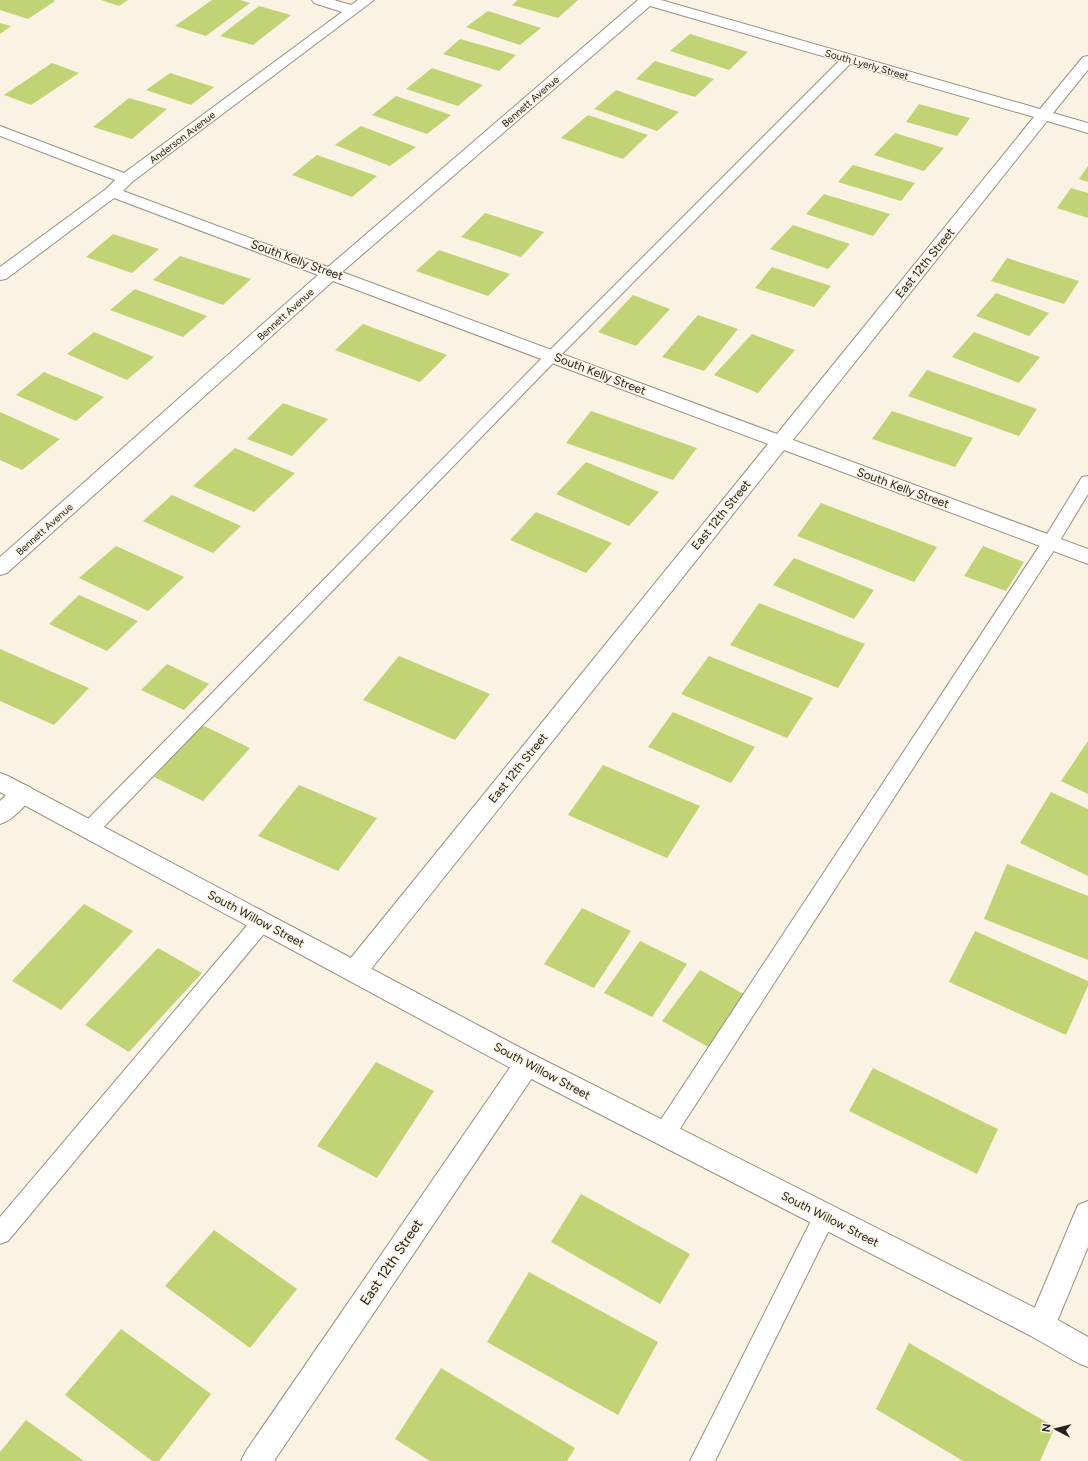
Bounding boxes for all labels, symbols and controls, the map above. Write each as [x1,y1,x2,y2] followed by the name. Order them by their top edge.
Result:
[824,46,910,83] street label: South Lyerly Street
[499,72,562,130] street label: Bennett Avenue
[147,108,218,166] street label: Anderson Avenue
[893,225,958,301] street label: East 12th Street
[249,237,345,283] street label: South Kelly Street
[254,285,317,343] street label: Bennett Avenue
[552,350,648,398] street label: South Kelly Street
[855,465,951,511] street label: South Kelly Street
[689,477,754,553] street label: East 12th Street
[13,500,76,558] street label: Bennett Avenue
[486,730,551,806] street label: East 12th Street
[205,888,307,951] street label: South Willow Street
[491,1040,593,1103] street label: South Willow Street
[779,1188,882,1250] street label: South Willow Street
[356,1216,426,1309] street label: East 12th Street
[1036,1409,1076,1449] north arrow
[1040,1423,1054,1433] text: N

